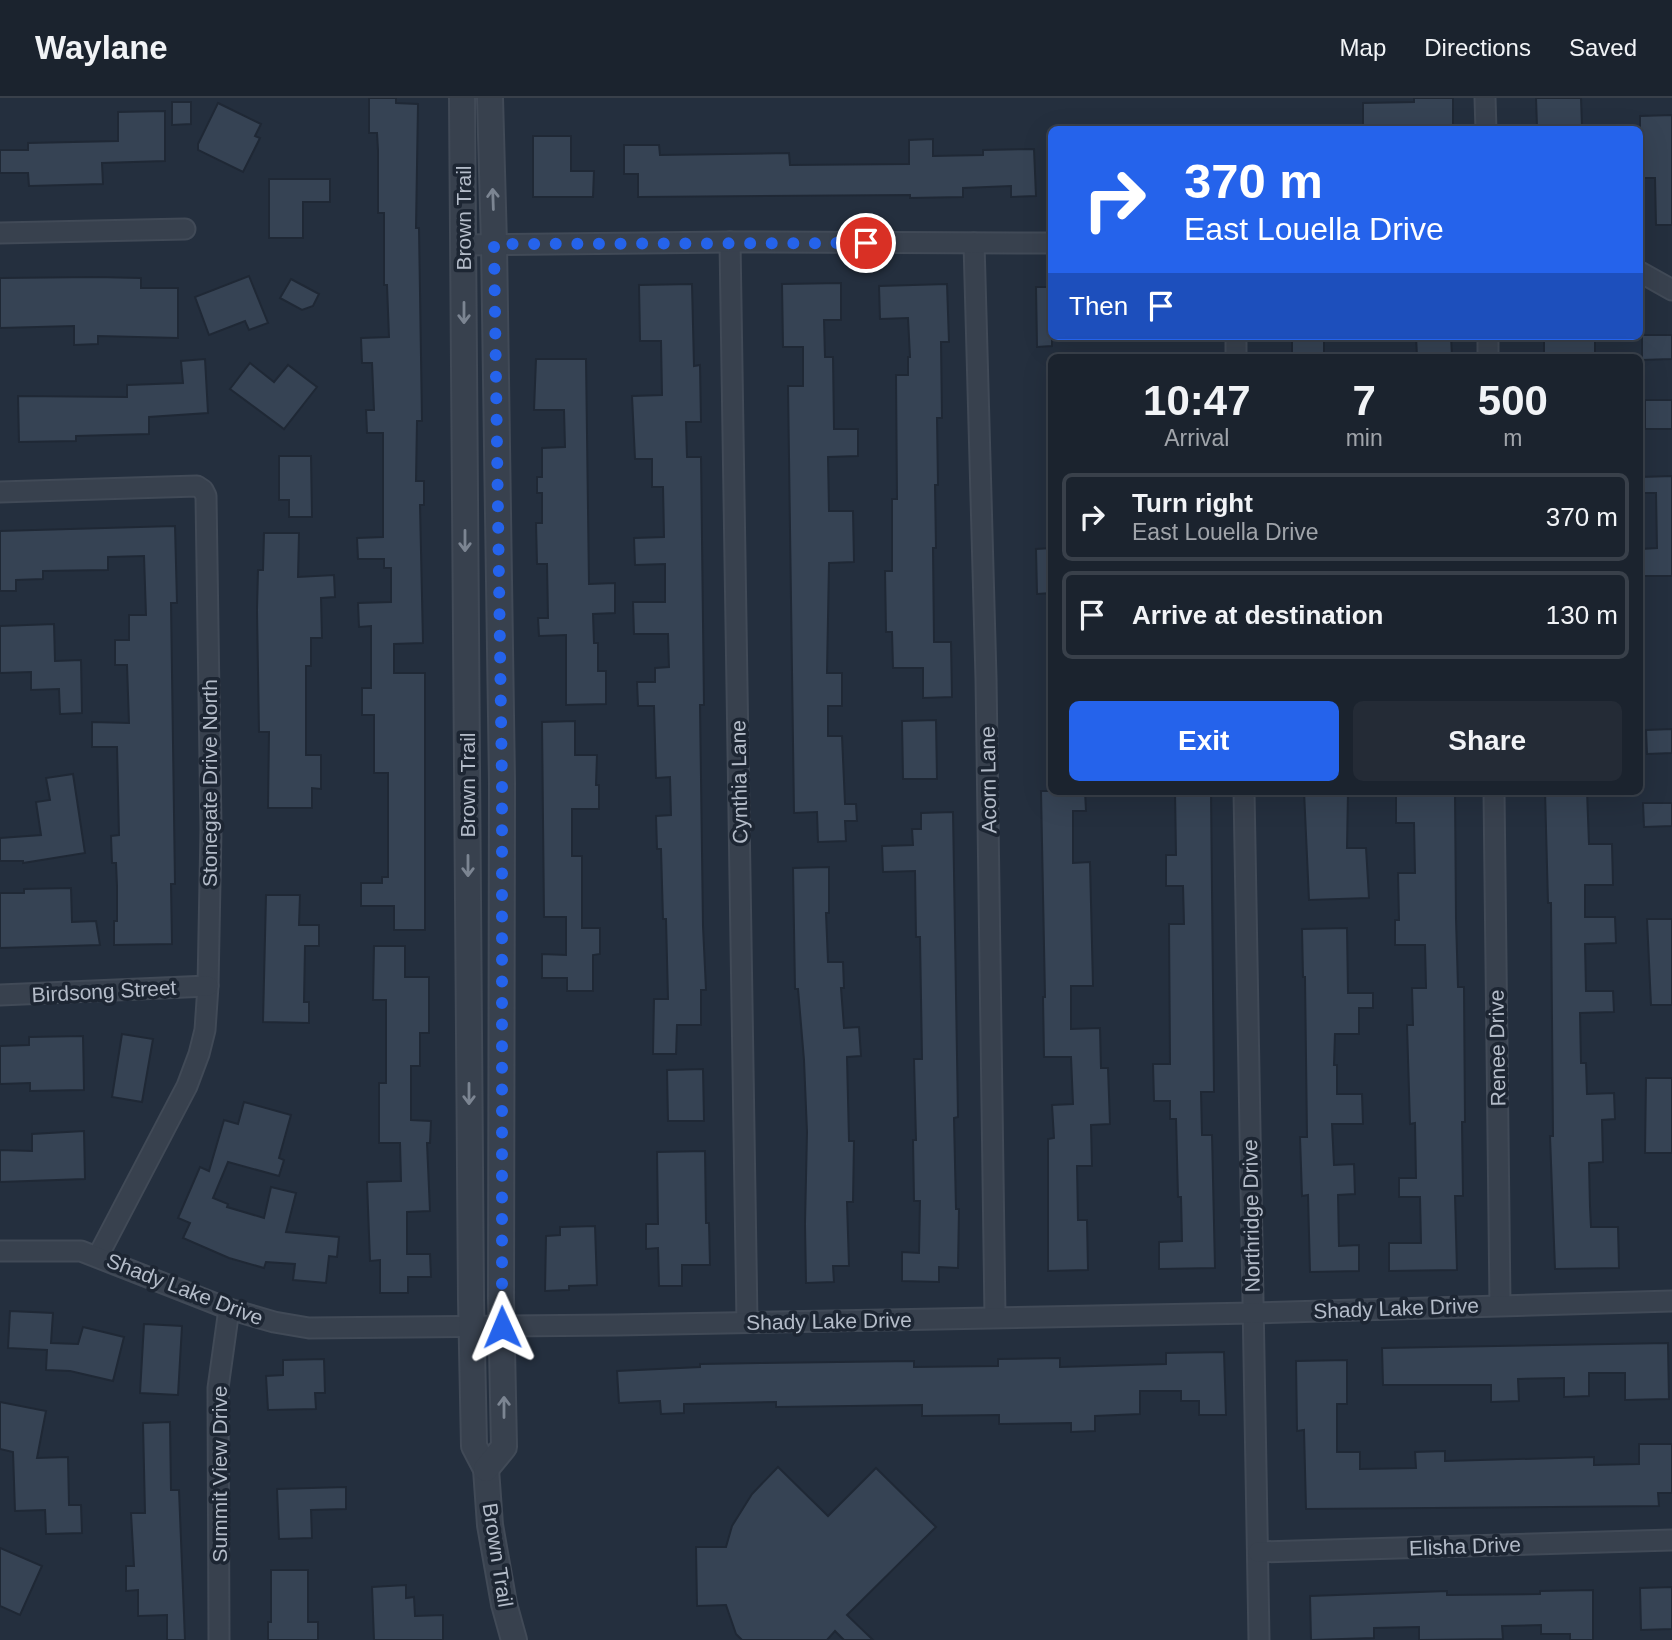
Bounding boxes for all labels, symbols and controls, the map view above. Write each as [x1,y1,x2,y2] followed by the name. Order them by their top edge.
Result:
[35,29,168,66] text: Waylane
[1340,34,1386,61] text: Map
[1424,34,1531,61] text: Directions
[1569,34,1637,61] text: Saved
[1069,154,1160,245] icon: right
[1184,154,1323,208] text: 370 m
[452,165,475,271] street label: Brown Trail
[486,188,499,211] one-way arrow
[1184,211,1444,247] text: East Louella Drive
[836,213,896,273] pin
[847,224,885,262] icon: arrive
[1142,287,1180,325] icon: arrive
[1069,291,1128,321] text: Then
[457,301,470,324] one-way arrow
[1143,377,1251,424] text: 10:47
[1352,377,1376,424] text: 7
[1478,377,1548,424] text: 500
[1164,425,1229,451] text: Arrival
[1346,425,1383,451] text: min
[1503,425,1522,451] text: m
[1132,488,1253,518] text: Turn right
[1073,498,1111,536] icon: right
[1546,502,1618,532] text: 370 m
[1132,519,1319,545] text: East Louella Drive
[458,529,472,552] one-way arrow
[1073,596,1111,634] icon: arrive
[1132,600,1383,630] text: Arrive at destination
[1546,600,1618,630] text: 130 m
[198,679,221,887] street label: Stonegate Drive North
[1069,701,1339,781] button: Exit
[1353,701,1622,781] button: Share
[726,720,752,844] street label: Cynthia Lane
[976,726,1000,834] street label: Acorn Lane
[456,732,479,838] street label: Brown Trail
[461,854,474,877] one-way arrow
[31,976,177,1006] street label: Birdsong Street
[1484,989,1510,1107] street label: Renee Drive
[462,1082,476,1105] one-way arrow
[1238,1139,1264,1293] street label: Northridge Drive
[104,1249,266,1329] street label: Shady Lake Drive
[465,1290,539,1364] position arrow
[1313,1294,1479,1322] street label: Shady Lake Drive
[746,1308,912,1334] street label: Shady Lake Drive
[208,1386,231,1562] street label: Summit View Drive
[497,1395,511,1418] one-way arrow
[478,1501,518,1609] street label: Brown Trail
[1409,1533,1521,1559] street label: Elisha Drive

